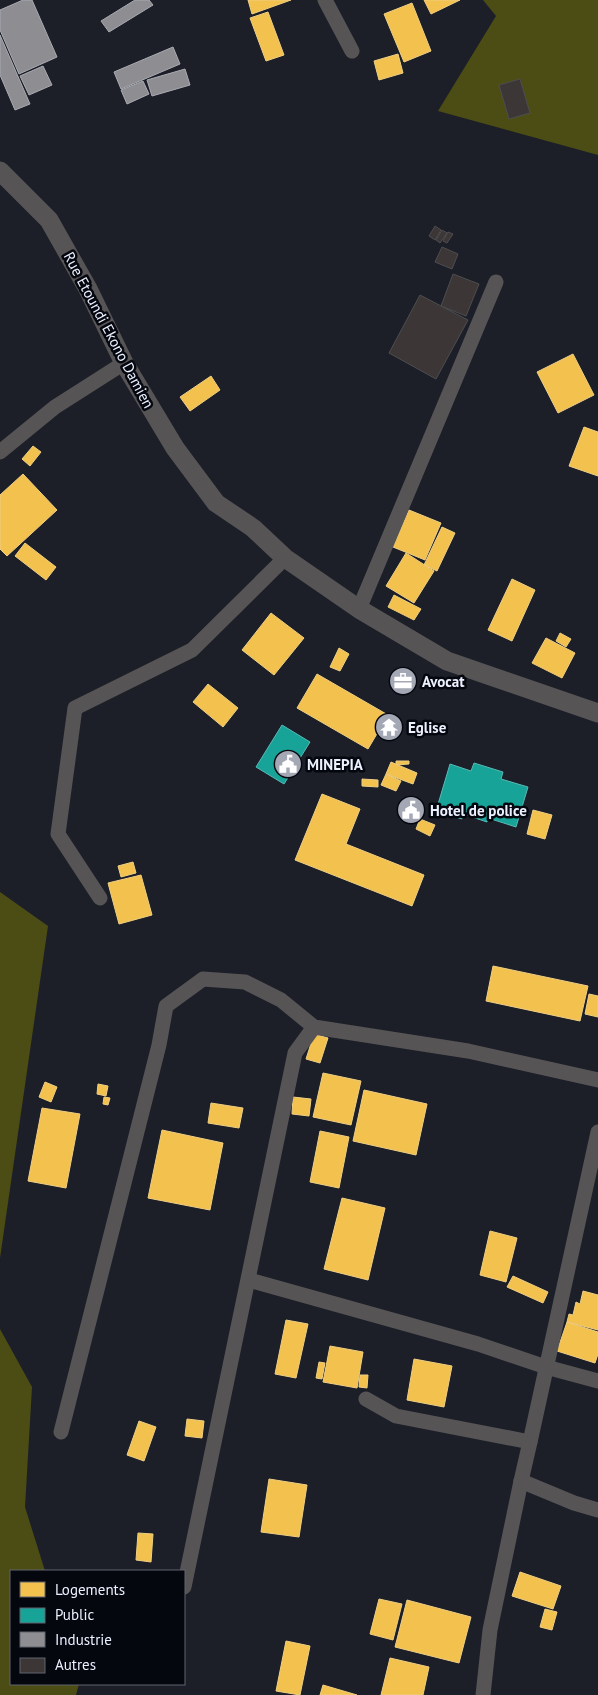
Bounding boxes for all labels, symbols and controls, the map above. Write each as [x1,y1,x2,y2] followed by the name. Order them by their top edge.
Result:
[60,249,158,411] street label: Rue Etoundi Ekono Damien
[388,666,418,696] office icon: Avocat
[422,672,465,691] place label: Avocat
[374,712,404,742] temple icon: Eglise
[408,718,447,737] place label: Eglise
[273,749,303,779] public building icon: MINEPIA
[307,755,364,774] place label: MINEPIA
[396,795,426,825] public building icon: Hotel de police
[430,801,527,820] place label: Hotel de police
[10,1570,185,1685] legend
[55,1580,125,1599] text: Logements
[55,1605,94,1624] text: Public
[55,1630,112,1649] text: Industrie
[55,1655,96,1674] text: Autres

